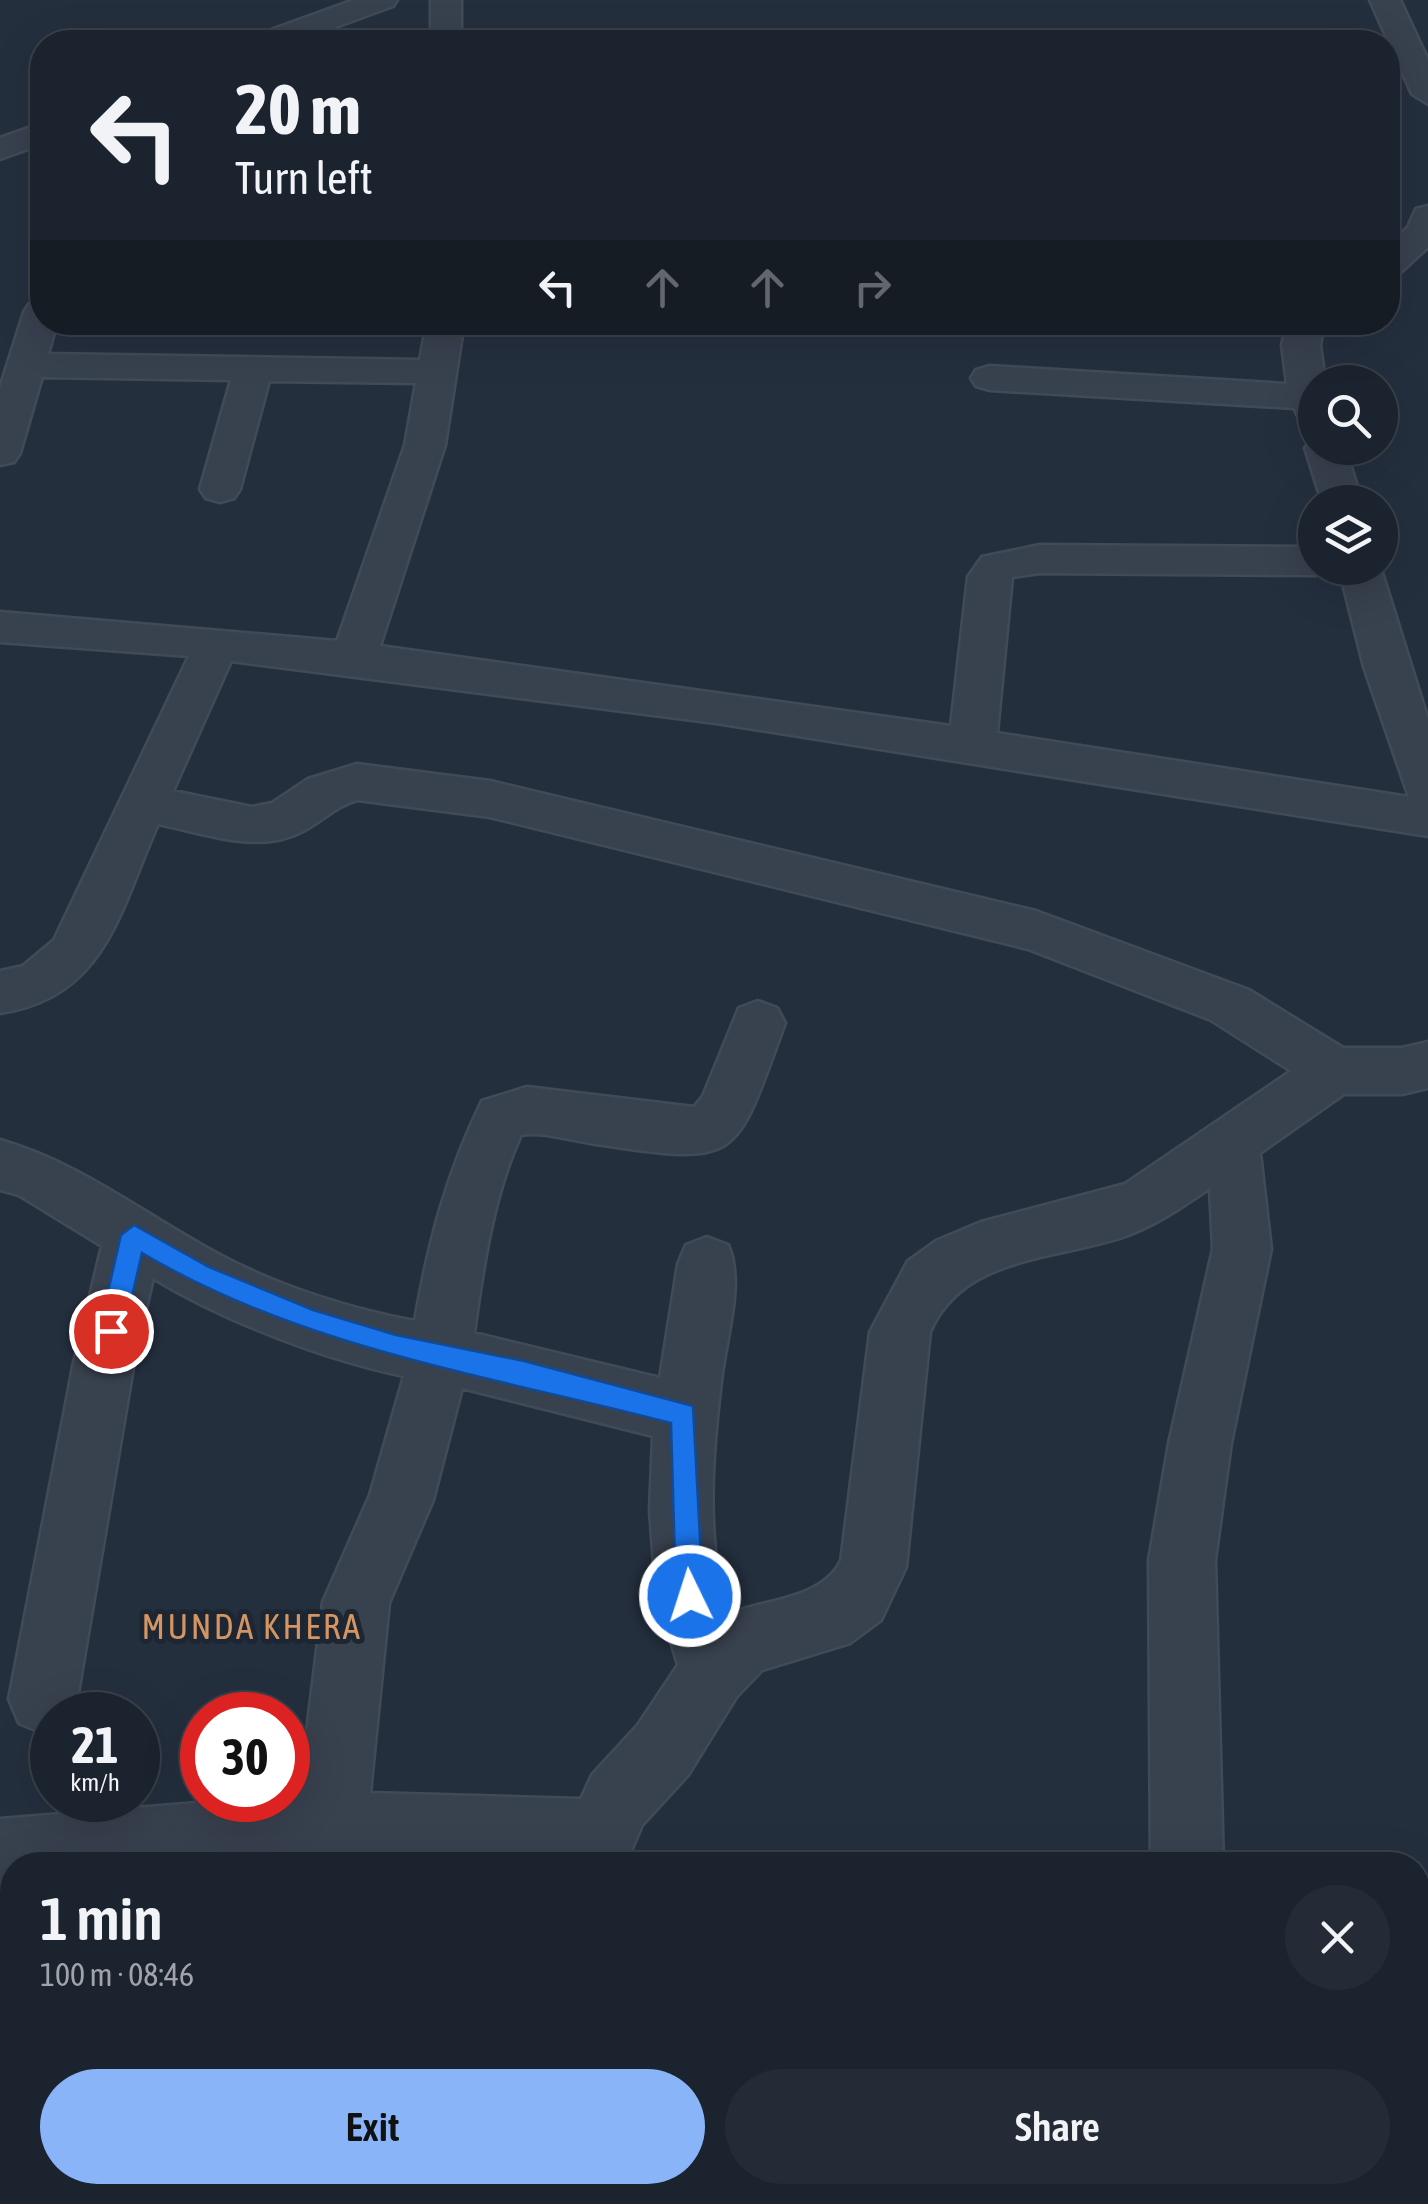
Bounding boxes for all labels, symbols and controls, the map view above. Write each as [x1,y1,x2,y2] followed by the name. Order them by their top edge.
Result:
[235,69,361,149] text: 20 m
[70,70,200,200] icon: left
[235,152,373,204] text: Turn left
[530,260,585,315] icon: left
[635,260,690,315] icon: ahead
[740,260,795,315] icon: ahead
[845,260,900,315] icon: right
[1298,365,1398,585] map controls
[1298,365,1398,465] button: search
[1298,485,1398,585] button: layers
[69,1289,154,1374] pin
[84,1304,139,1359] icon: arrive
[638,1544,742,1648] position arrow
[142,1606,362,1646] district label: MUNDA KHERA
[180,1692,310,1822] speed limit sign: 30
[71,1716,118,1774] text: 21
[70,1768,120,1796] text: km/h
[40,1884,163,1953] text: 1 min
[1285,1885,1390,1990] button: close
[40,1956,194,1993] text: 100 m · 08:46
[40,2069,705,2184] button: Exit
[725,2069,1390,2184] button: Share

